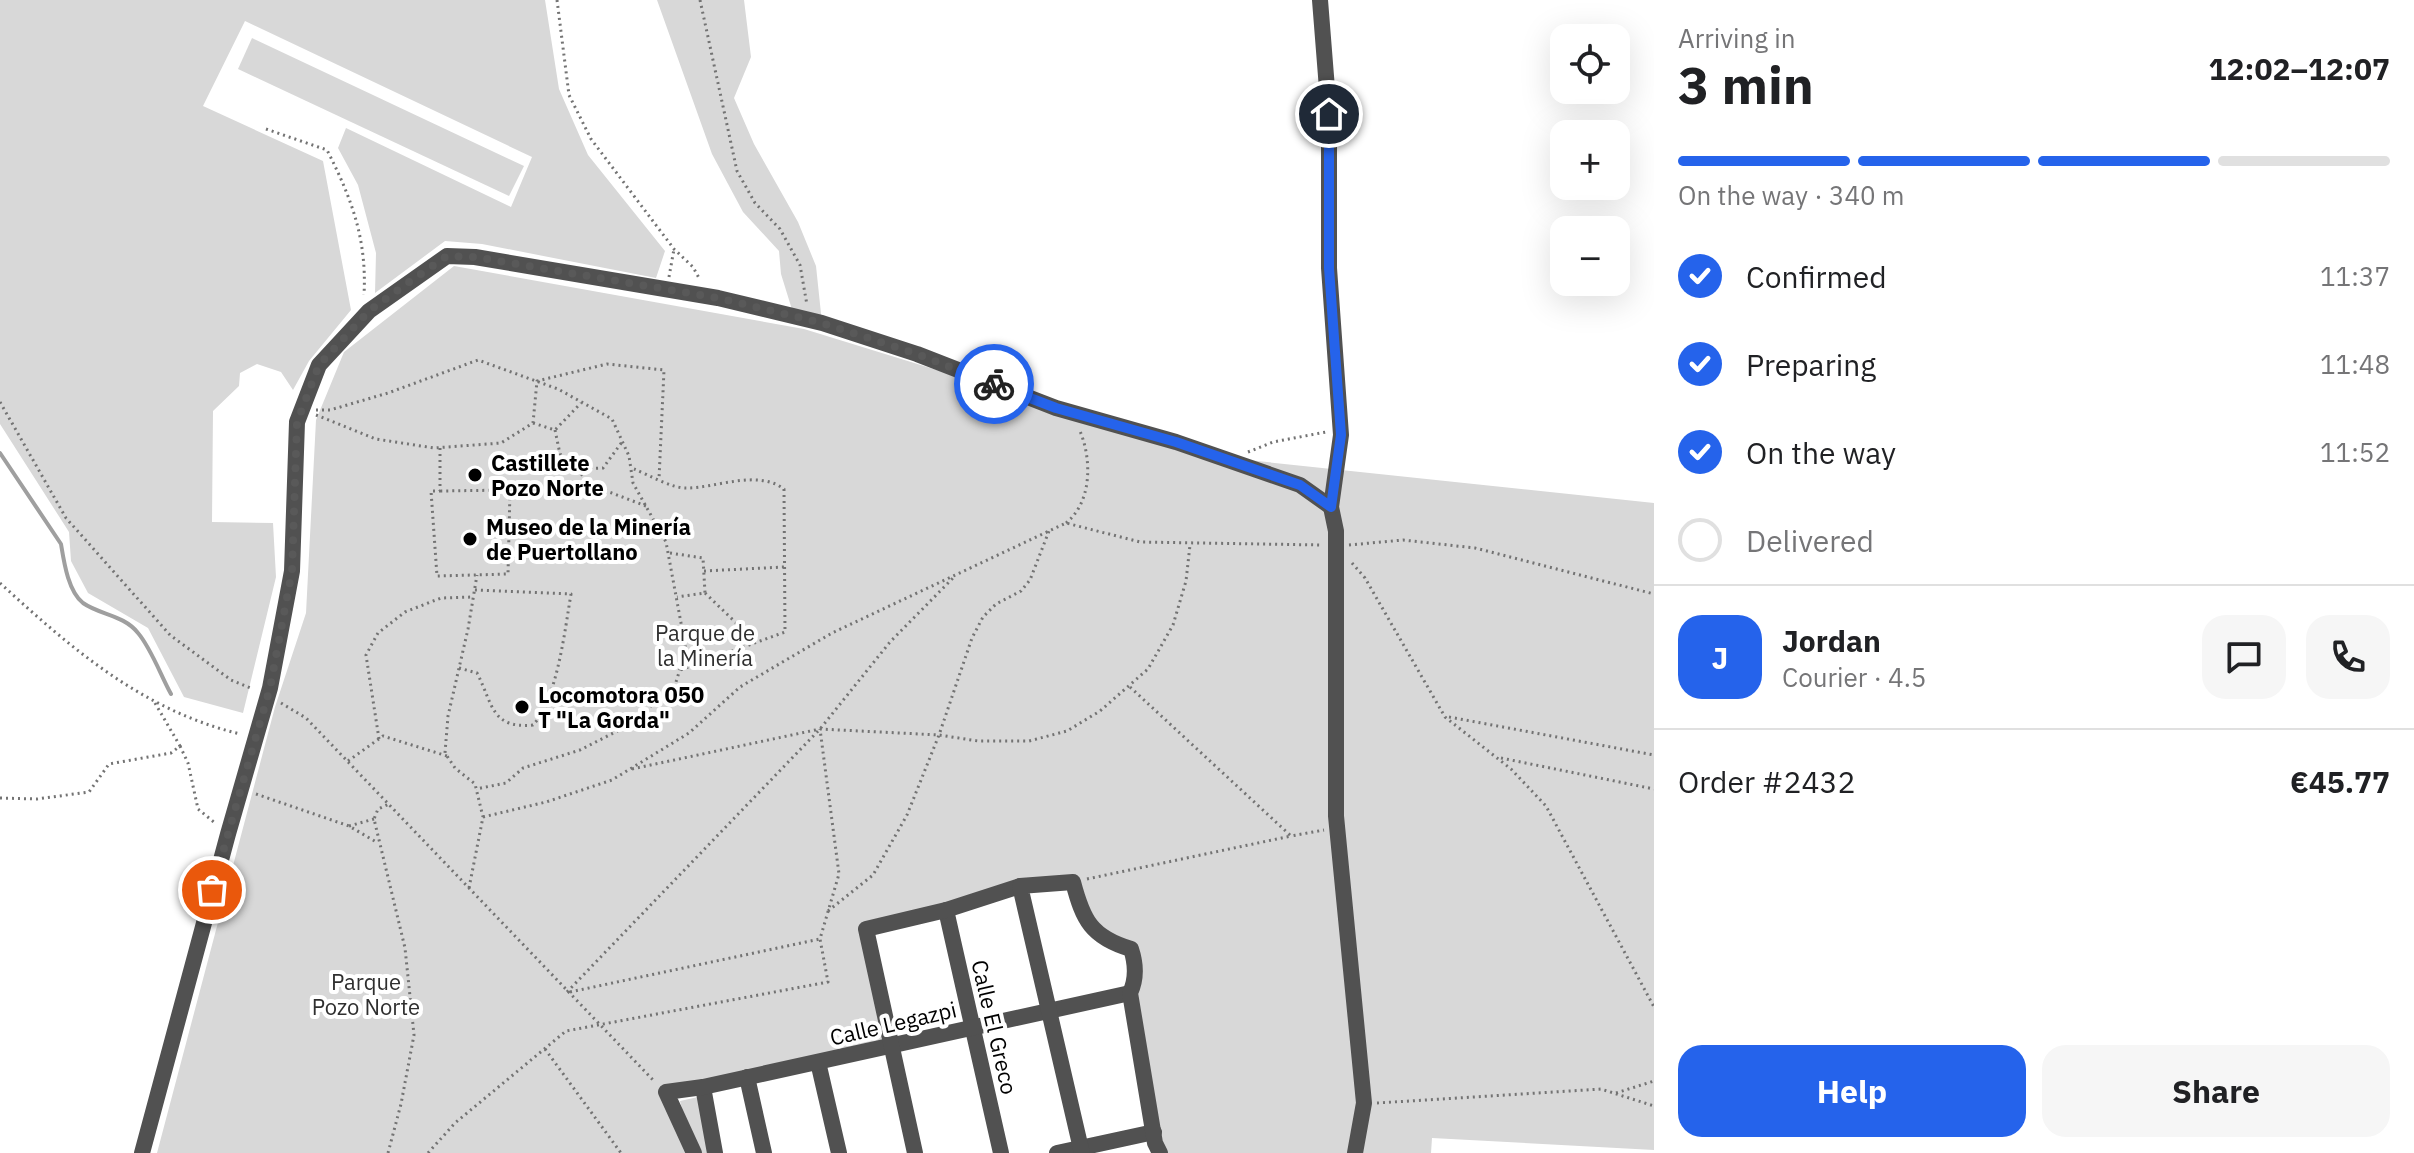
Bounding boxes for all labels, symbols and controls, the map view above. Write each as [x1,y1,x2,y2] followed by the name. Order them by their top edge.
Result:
[1678,21,1795,55] text: Arriving in
[1550,24,1630,296] map controls
[1550,24,1630,104] button: locate
[2209,49,2390,88] text: 12:02–12:07
[1678,51,1814,118] text: 3 min
[1295,80,1363,148] pin
[1307,92,1351,136] icon: home
[1550,120,1630,200] button: +
[1678,178,1904,212] text: On the way · 340 m
[1550,216,1630,296] button: −
[1678,254,1722,298] icon: check
[1746,257,1887,296] text: Confirmed
[2320,259,2390,293] text: 11:37
[1678,342,1722,386] icon: check
[954,344,1034,424] courier
[1746,345,1876,384] text: Preparing
[2320,347,2390,381] text: 11:48
[972,362,1016,406] icon: bike
[1678,430,1722,474] icon: check
[1746,433,1896,472] text: On the way
[2320,435,2390,469] text: 11:52
[491,448,604,502] place label: Castillete Pozo Norte
[466,466,484,484] marker: Castillete Pozo Norte
[486,512,691,566] place label: Museo de la Minería de Puertollano
[1746,521,1874,560] text: Delivered
[461,530,479,548] marker: Museo de la Minería de Puertollano
[2202,615,2286,699] button: chat
[2306,615,2390,699] button: phone
[655,618,755,672] park label: Parque de la Minería
[1782,621,1881,660] text: Jordan
[1712,638,1728,677] text: J
[1782,660,1926,694] text: Courier · 4.5
[538,680,704,734] place label: Locomotora 050 T "La Gorda"
[513,698,531,716] marker: Locomotora 050 T "La Gorda"
[1678,762,1855,801] text: Order #2432
[2290,762,2390,801] text: €45.77
[178,856,246,924] pin
[190,868,234,912] icon: bag
[965,957,1025,1097] street label: Calle El Greco
[312,967,420,1021] park label: Parque Pozo Norte
[827,994,959,1052] street label: Calle Legazpi
[1678,1045,2026,1137] button: Help
[2042,1045,2390,1137] button: Share

